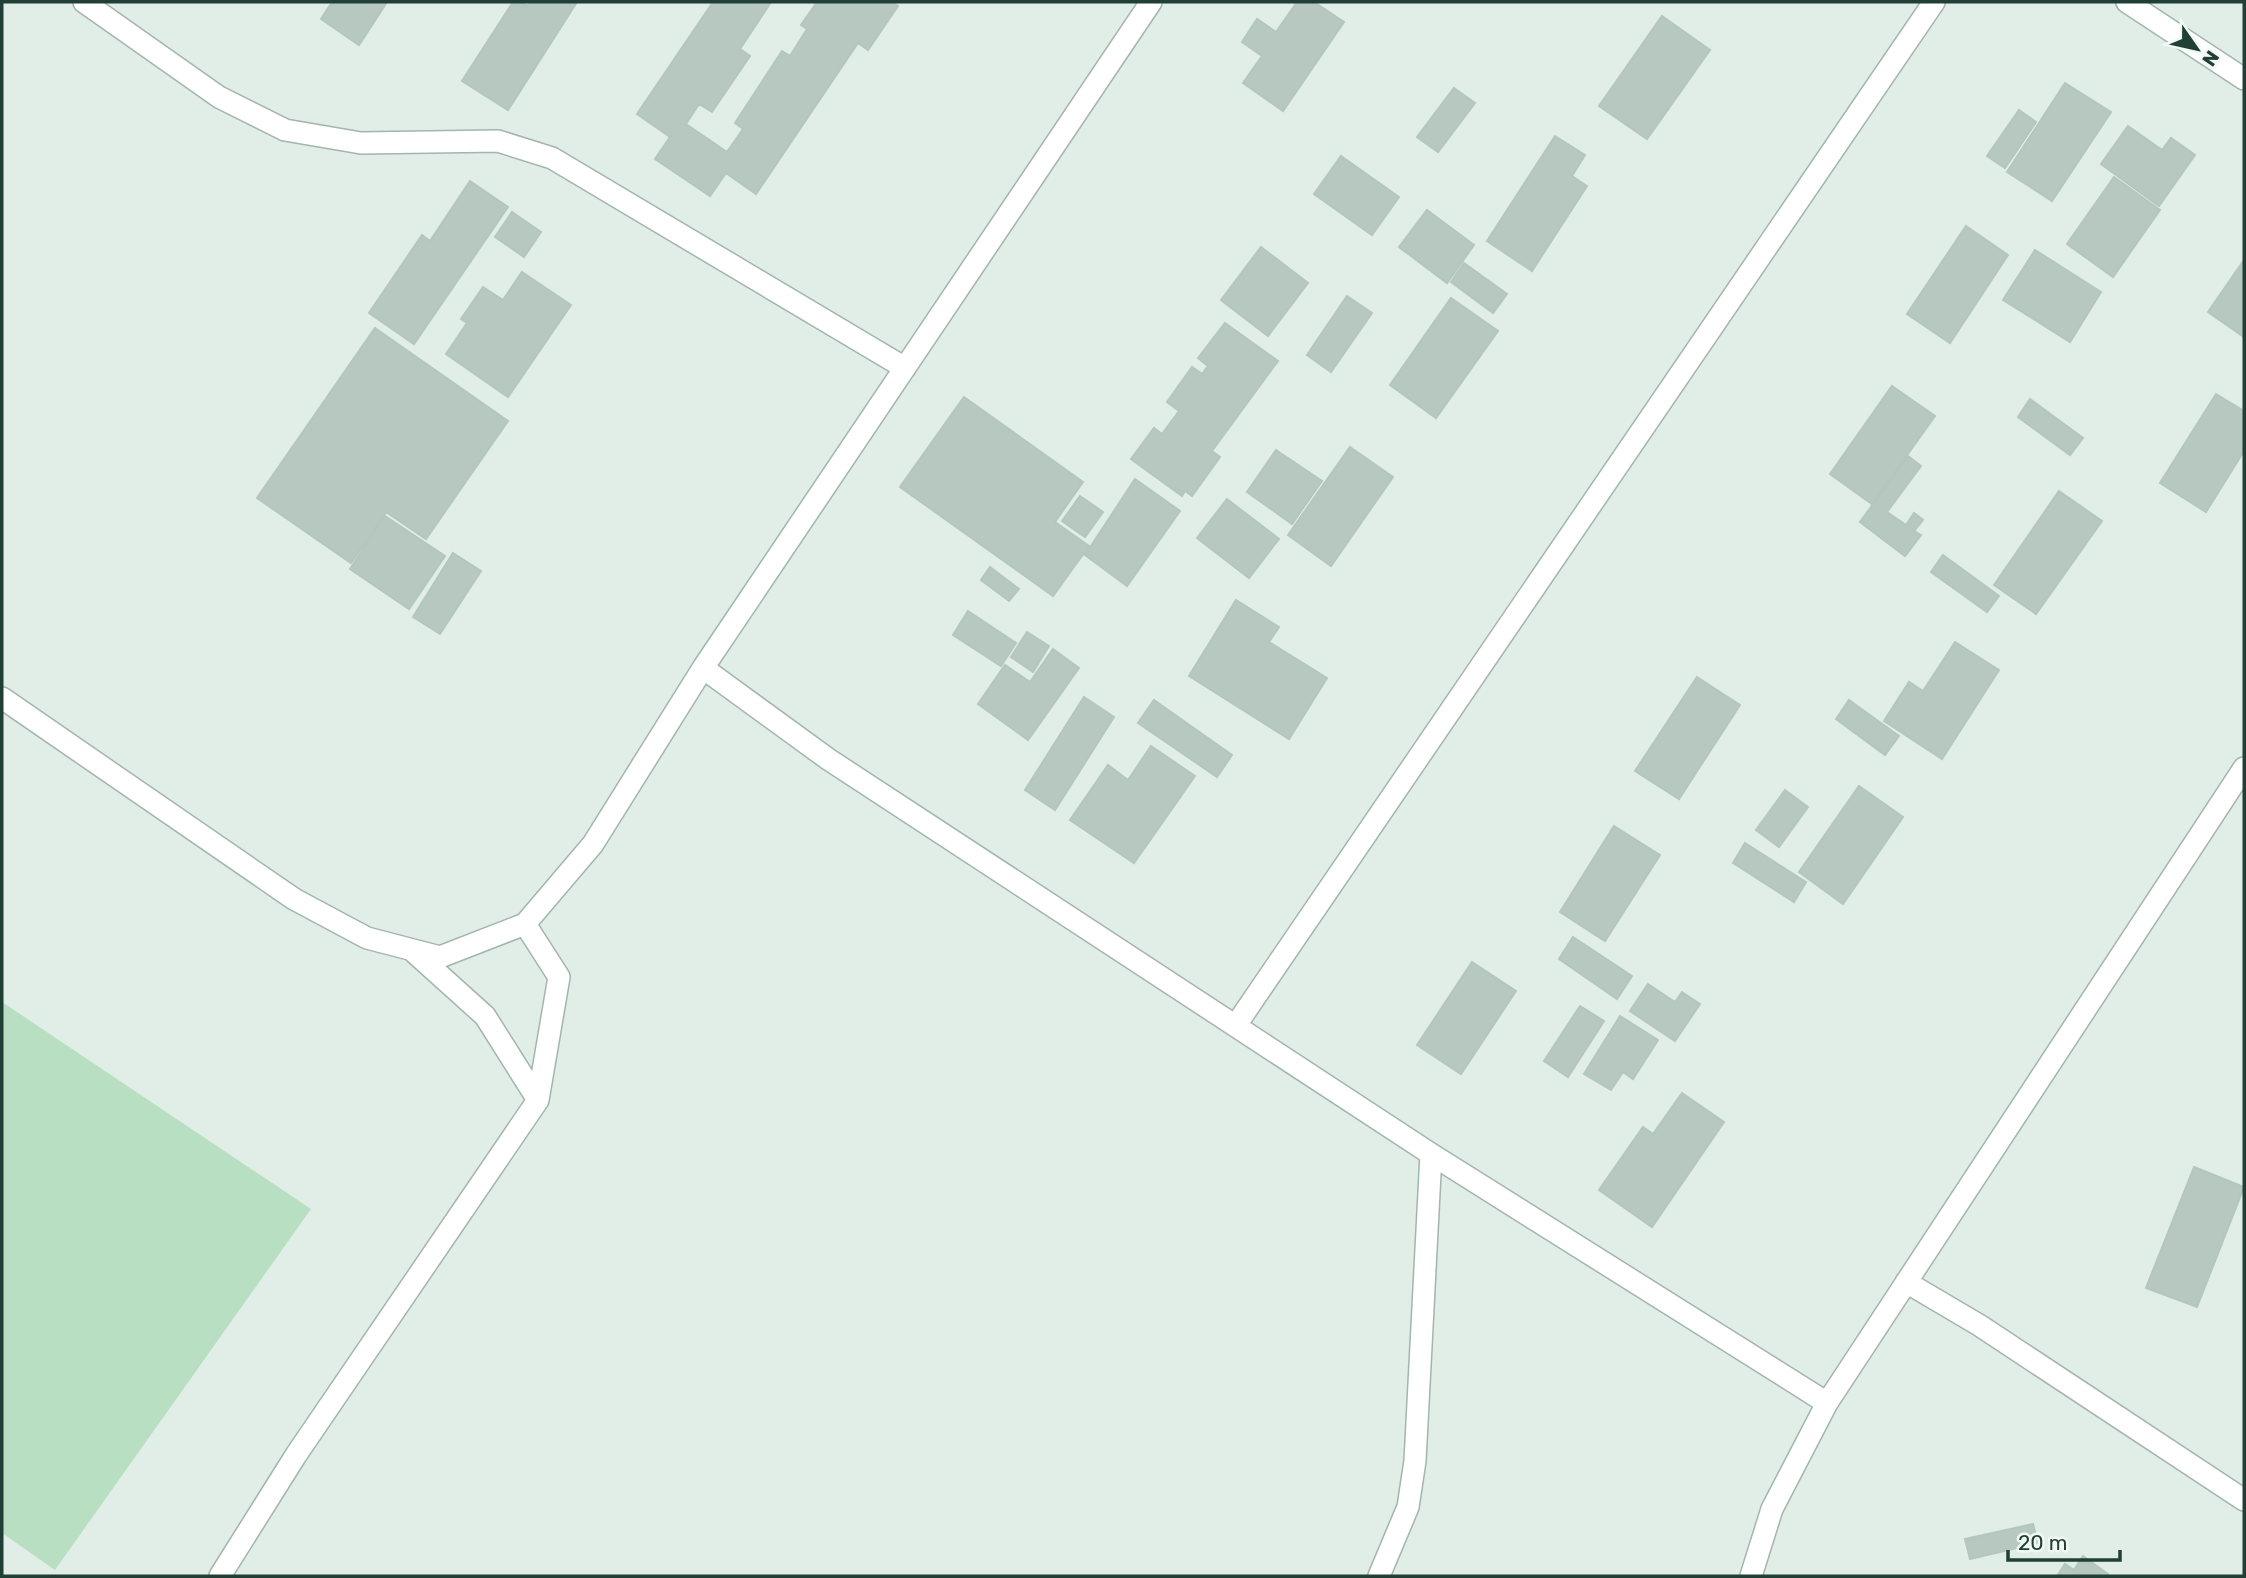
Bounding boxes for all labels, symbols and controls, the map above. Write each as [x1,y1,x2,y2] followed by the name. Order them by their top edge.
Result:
[2162,14,2232,84] north arrow
[2197,46,2224,70] text: N
[2008,1518,2120,1562] scale bar
[2018,1530,2067,1555] text: 20 m

